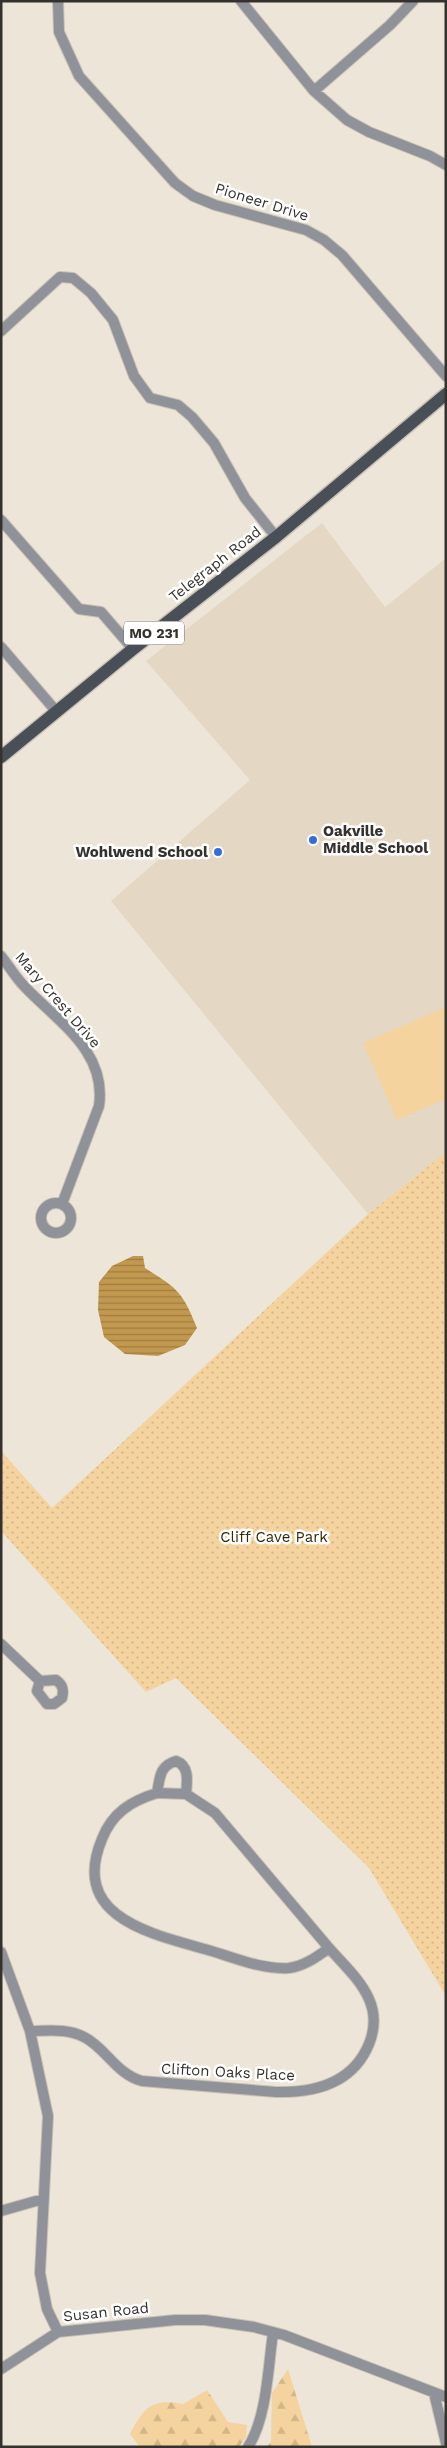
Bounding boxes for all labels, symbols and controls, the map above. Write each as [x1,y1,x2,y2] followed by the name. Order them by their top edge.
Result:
[213,179,311,225] street label: Pioneer Drive
[165,522,265,606] street label: Telegraph Road
[124,622,184,644] road number: MO 231
[323,822,428,857] place label: Oakville Middle School
[307,834,319,846] marker: Oakville Middle School
[75,843,208,861] place label: Wohlwend School
[212,846,224,858] marker: Wohlwend School
[11,948,105,1052] street label: Mary Crest Drive
[220,1528,328,1546] park label: Cliff Cave Park
[161,2060,295,2084] street label: Clifton Oaks Place
[62,2299,150,2325] street label: Susan Road

